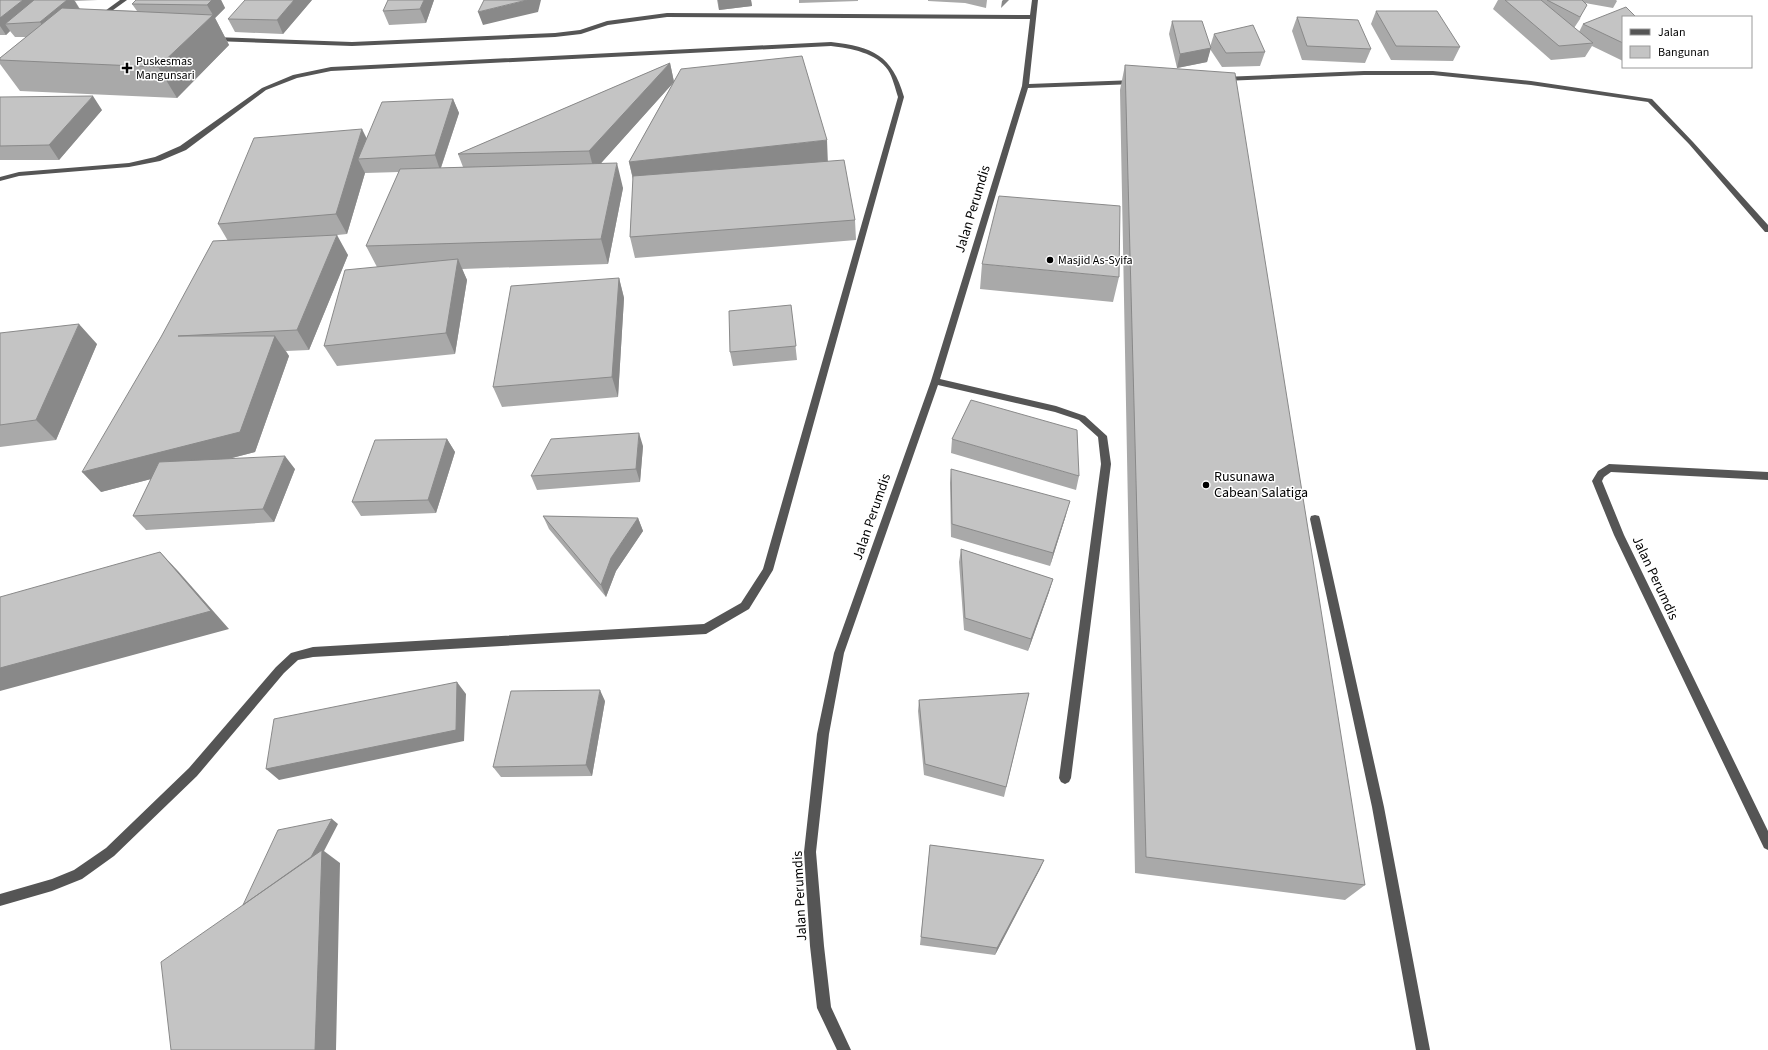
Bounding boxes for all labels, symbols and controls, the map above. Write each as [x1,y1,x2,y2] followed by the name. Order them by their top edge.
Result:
[1622,16,1752,68] legend
[1658,24,1685,41] text: Jalan
[1658,44,1709,61] text: Bangunan
[136,53,195,84] place label: Puskesmas Mangunsari
[121,62,133,74] marker: Puskesmas Mangunsari
[950,163,996,255] street label: Jalan Perumdis
[1058,252,1133,269] place label: Masjid As-Syifa
[1045,255,1055,265] marker: Masjid As-Syifa
[1214,467,1308,503] place label: Rusunawa Cabean Salatiga
[848,471,896,563] street label: Jalan Perumdis
[1201,480,1211,490] marker: Rusunawa Cabean Salatiga
[1627,533,1683,623] street label: Jalan Perumdis
[788,850,812,942] street label: Jalan Perumdis

